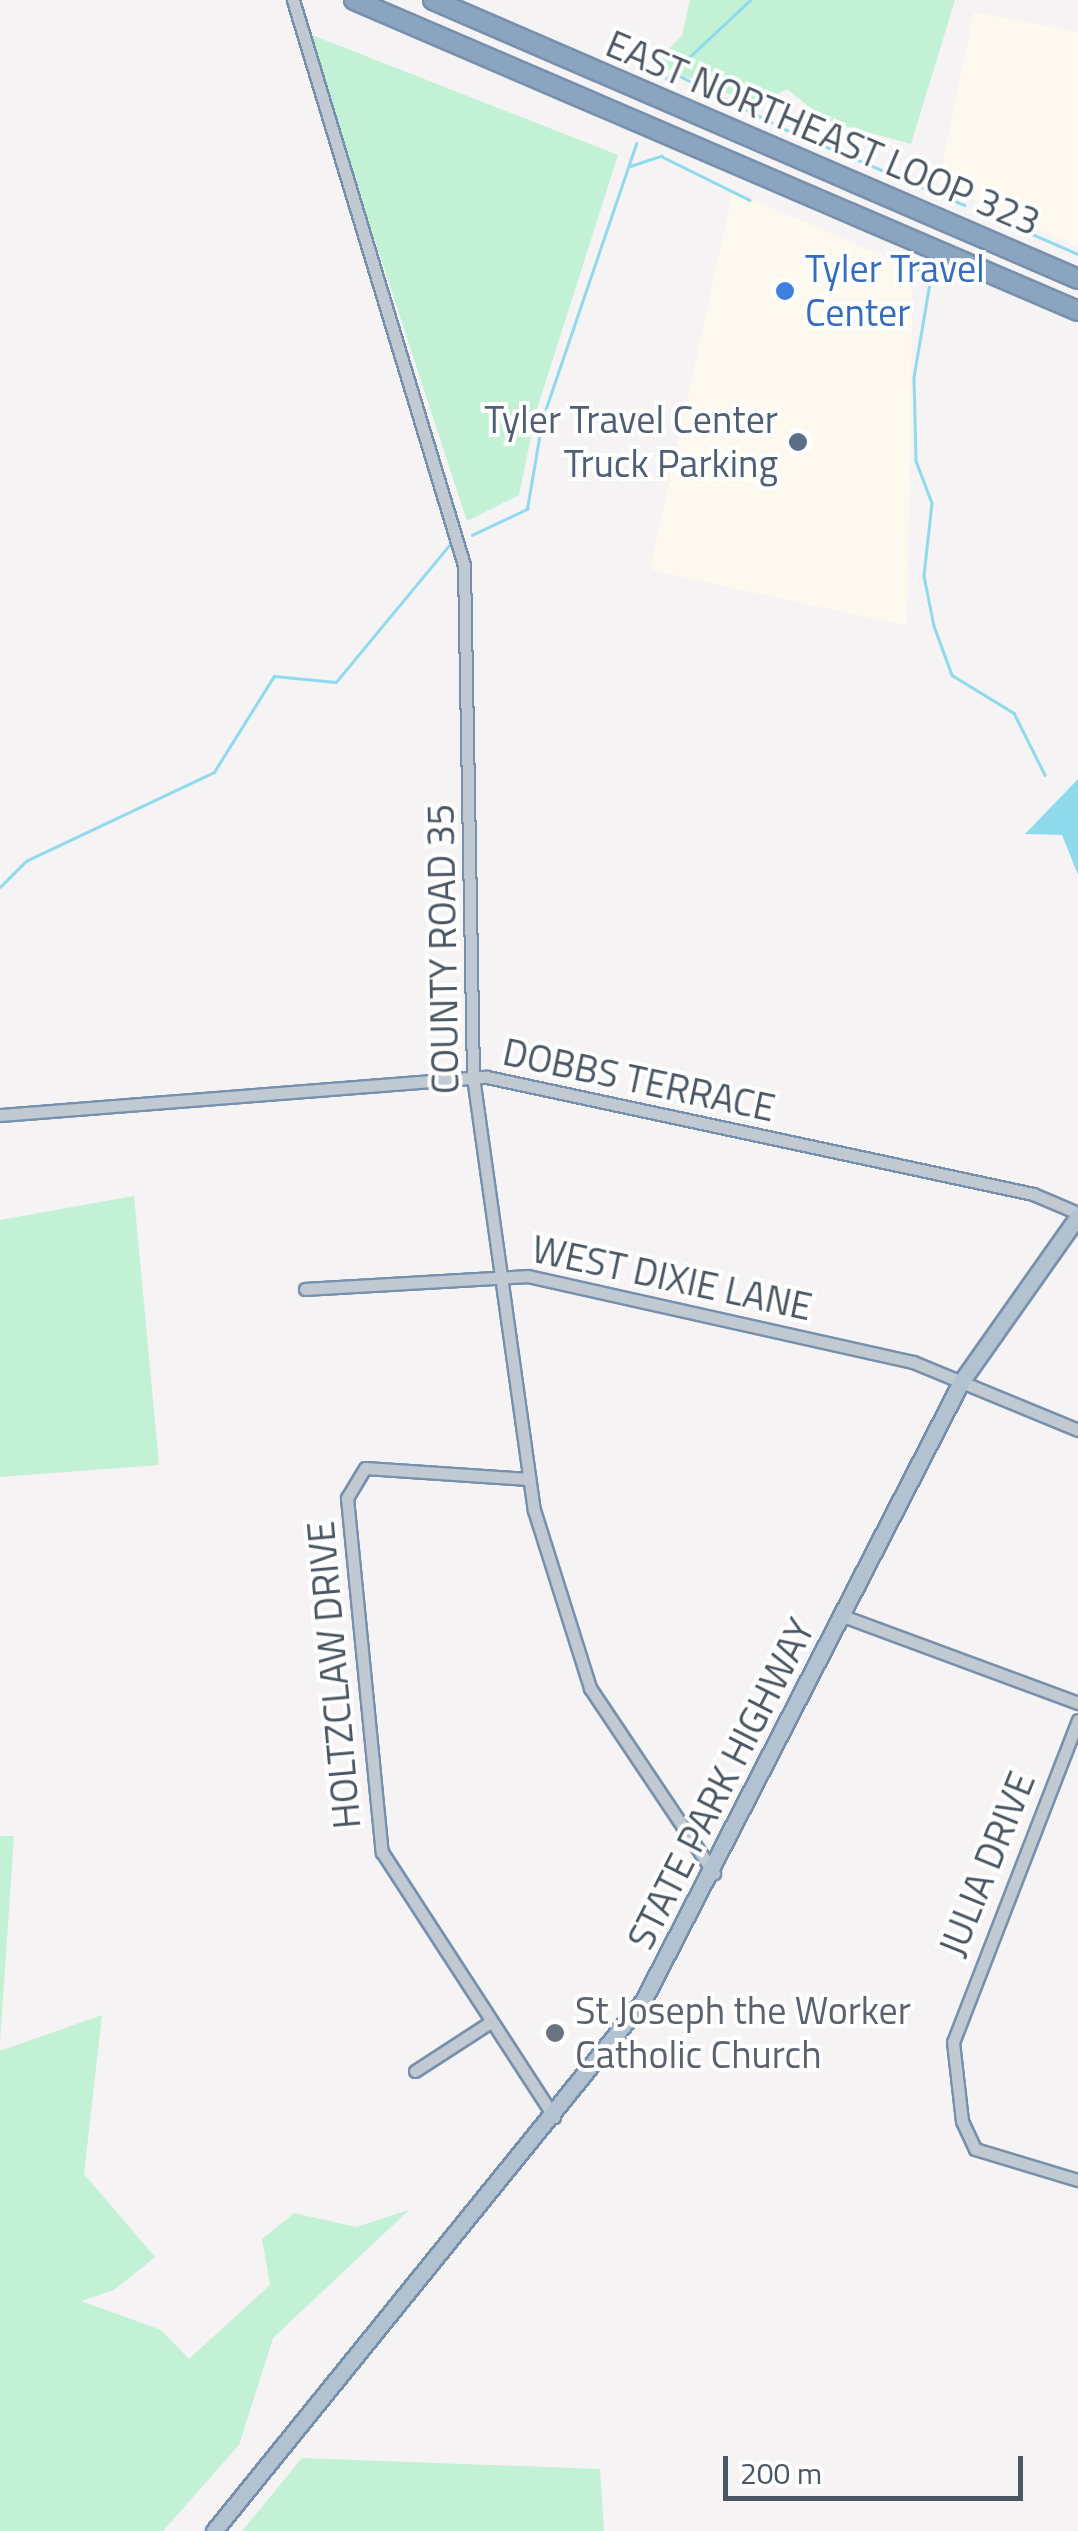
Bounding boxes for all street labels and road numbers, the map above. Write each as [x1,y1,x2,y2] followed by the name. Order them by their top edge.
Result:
[599,21,1047,245] street label: EAST NORTHEAST LOOP 323
[418,803,468,1095] street label: COUNTY ROAD 35
[499,1029,779,1131] street label: DOBBS TERRACE
[528,1226,816,1330] street label: WEST DIXIE LANE
[298,1519,370,1831] street label: HOLTZCLAW DRIVE
[618,1611,824,1957] street label: STATE PARK HIGHWAY
[929,1765,1045,1963] street label: JULIA DRIVE

